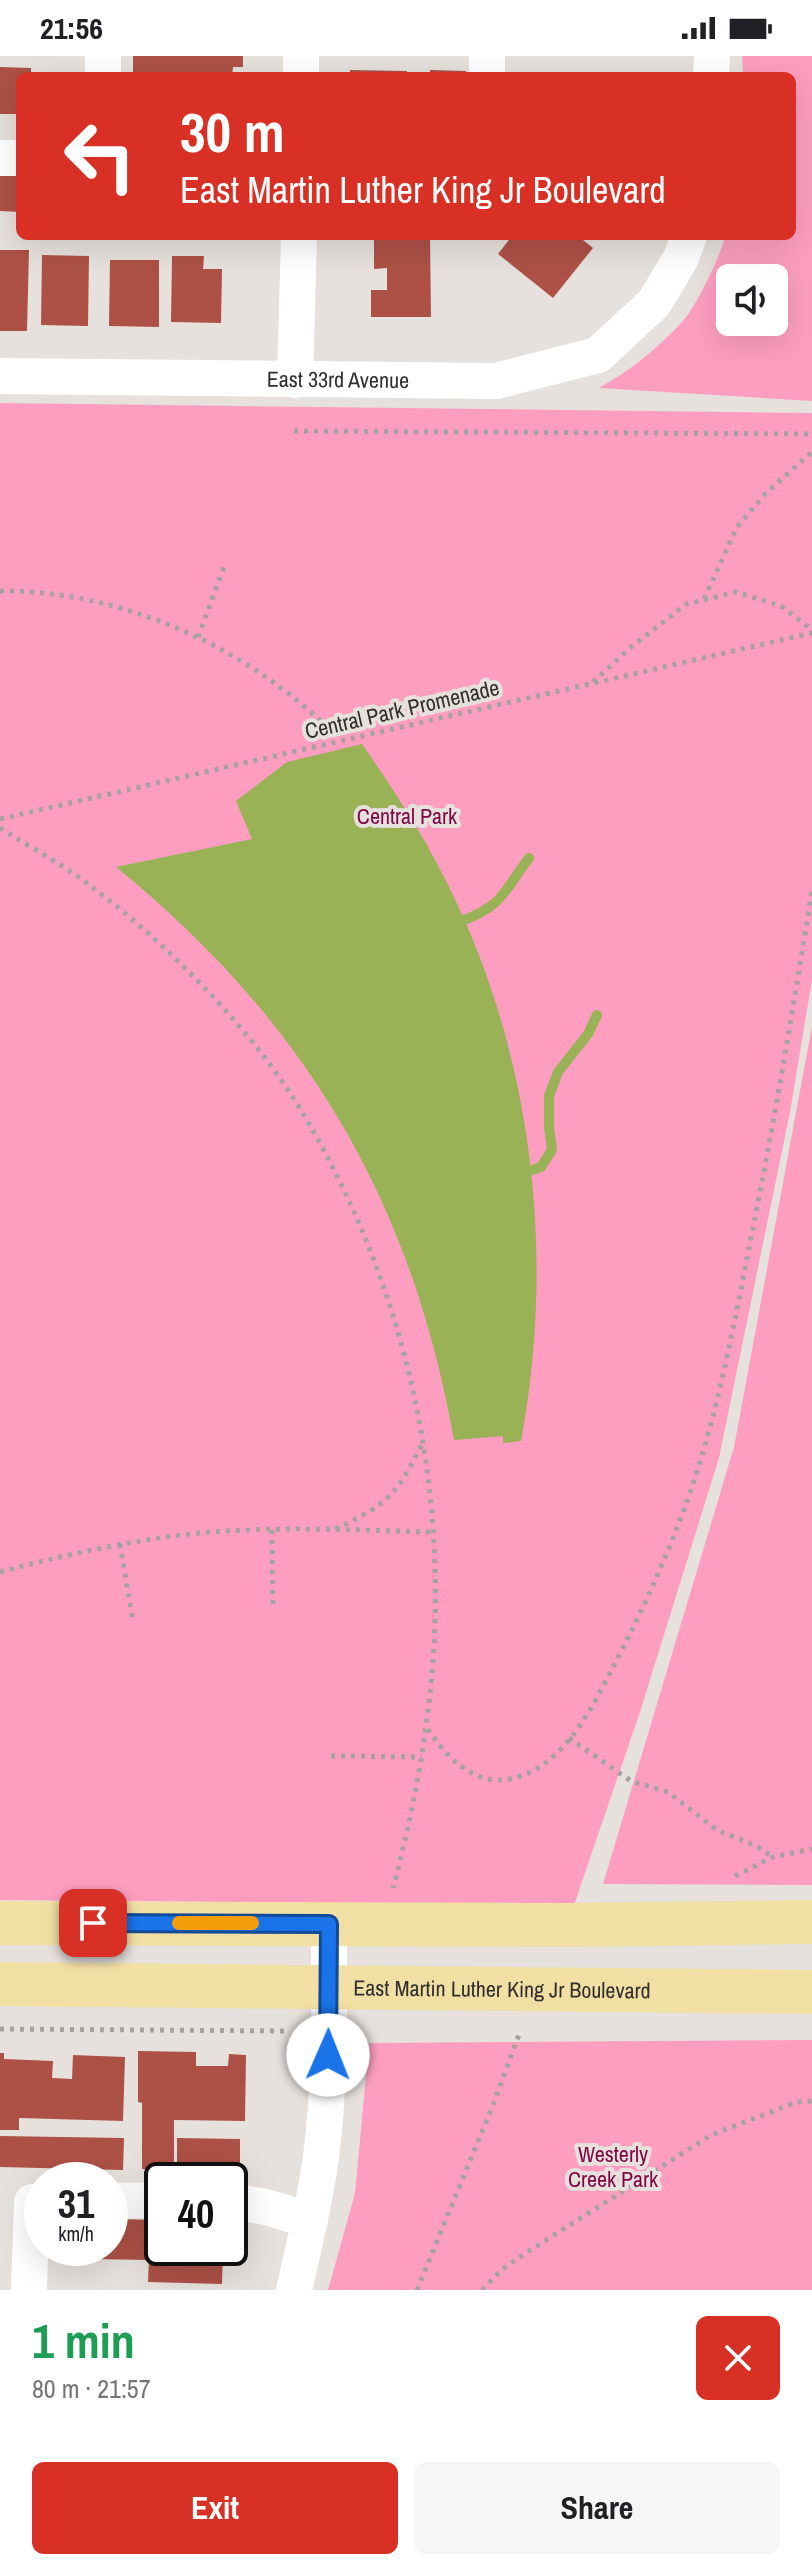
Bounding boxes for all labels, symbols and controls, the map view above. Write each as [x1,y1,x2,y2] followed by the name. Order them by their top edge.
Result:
[40,8,103,48] text: 21:56
[180,94,285,169] text: 30 m
[48,104,152,208] icon: left
[180,166,666,214] text: East Martin Luther King Jr Boulevard
[716,264,788,336] map controls
[716,264,788,336] button: sound
[267,364,409,395] street label: East 33rd Avenue
[302,672,502,746] street label: Central Park Promenade
[357,801,458,831] park label: Central Park
[59,1889,127,1957] pin
[71,1901,115,1945] icon: arrive
[353,1972,651,2005] street label: East Martin Luther King Jr Boulevard
[286,2013,370,2097] position arrow
[568,2139,659,2194] park label: Westerly Creek Park
[144,2162,248,2266] speed limit sign: 40
[58,2177,94,2230] text: 31
[58,2220,94,2247] text: km/h
[32,2308,135,2373] text: 1 min
[696,2316,780,2400] button: close
[32,2371,151,2406] text: 80 m · 21:57
[32,2462,398,2554] button: Exit
[414,2462,780,2554] button: Share

